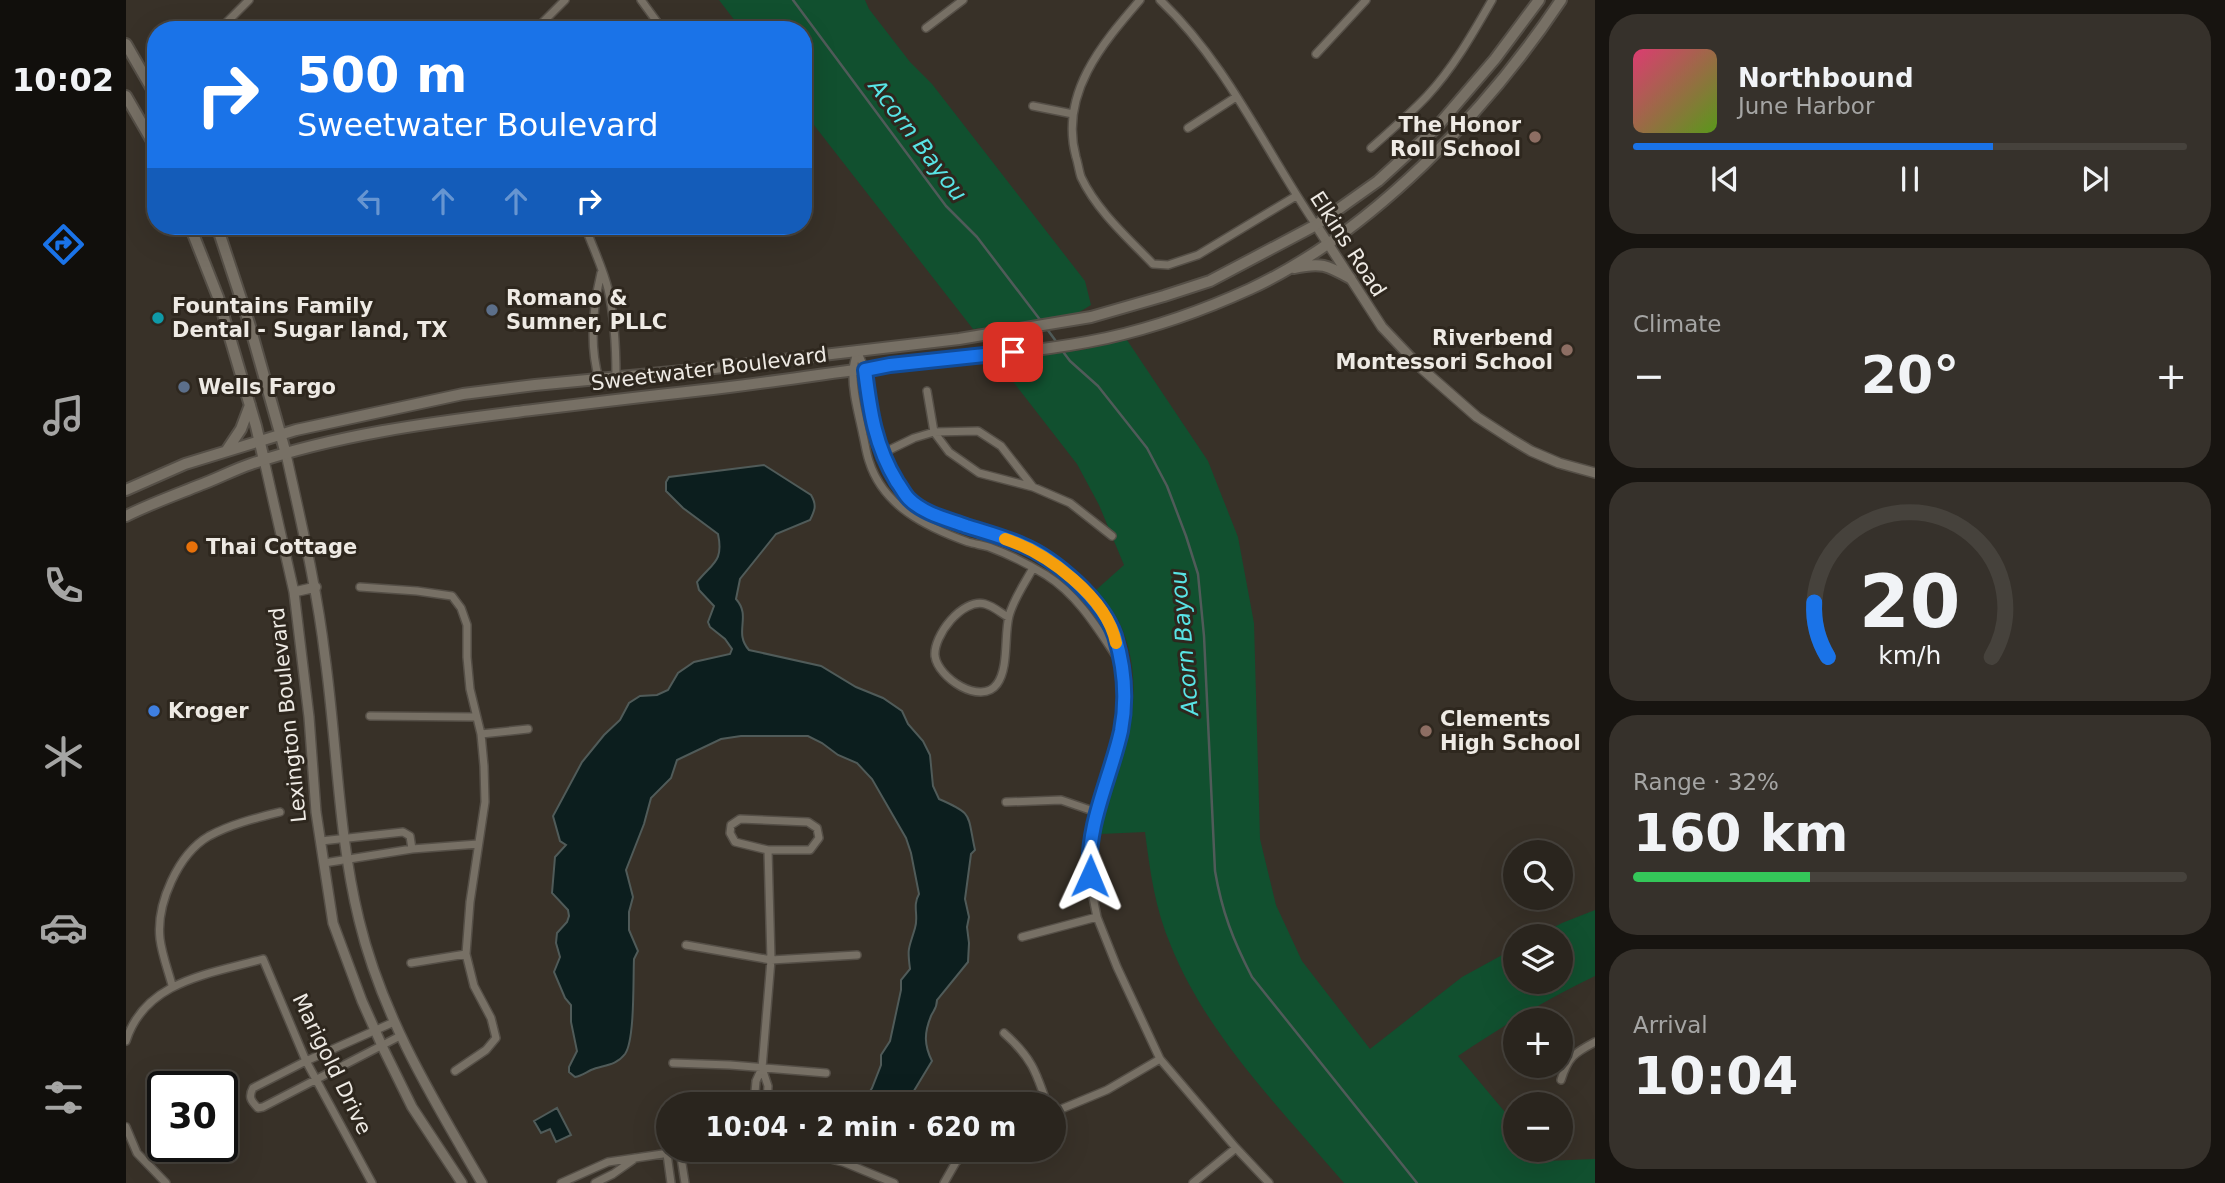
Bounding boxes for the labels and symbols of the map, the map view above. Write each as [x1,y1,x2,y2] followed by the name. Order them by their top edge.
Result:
[863,72,972,206] water label: Acorn Bayou
[1390,113,1522,161] place label: The Honor Roll School
[1527,129,1543,145] marker: The Honor Roll School
[1305,187,1391,301] street label: Elkins Road
[506,286,667,334] place label: Romano & Sumner, PLLC
[172,294,447,342] place label: Fountains Family Dental - Sugar land, TX
[484,302,500,318] marker: Romano & Sumner, PLLC
[150,310,166,326] marker: Fountains Family Dental - Sugar land, TX
[983,322,1043,382] pin
[1336,326,1553,374] place label: Riverbend Montessori School
[1559,342,1575,358] marker: Riverbend Montessori School
[590,343,828,395] street label: Sweetwater Boulevard
[198,375,336,399] place label: Wells Fargo
[176,379,192,395] marker: Wells Fargo
[206,535,357,559] place label: Thai Cottage
[184,539,200,555] marker: Thai Cottage
[1165,569,1203,719] water label: Acorn Bayou
[265,606,311,824] street label: Lexington Boulevard
[168,699,249,723] place label: Kroger
[146,703,162,719] marker: Kroger
[1440,707,1581,755] place label: Clements High School
[1418,723,1434,739] marker: Clements High School
[1053,839,1127,913] position arrow
[288,990,376,1138] street label: Marigold Drive
[147,1071,238,1162] speed limit sign: 30

